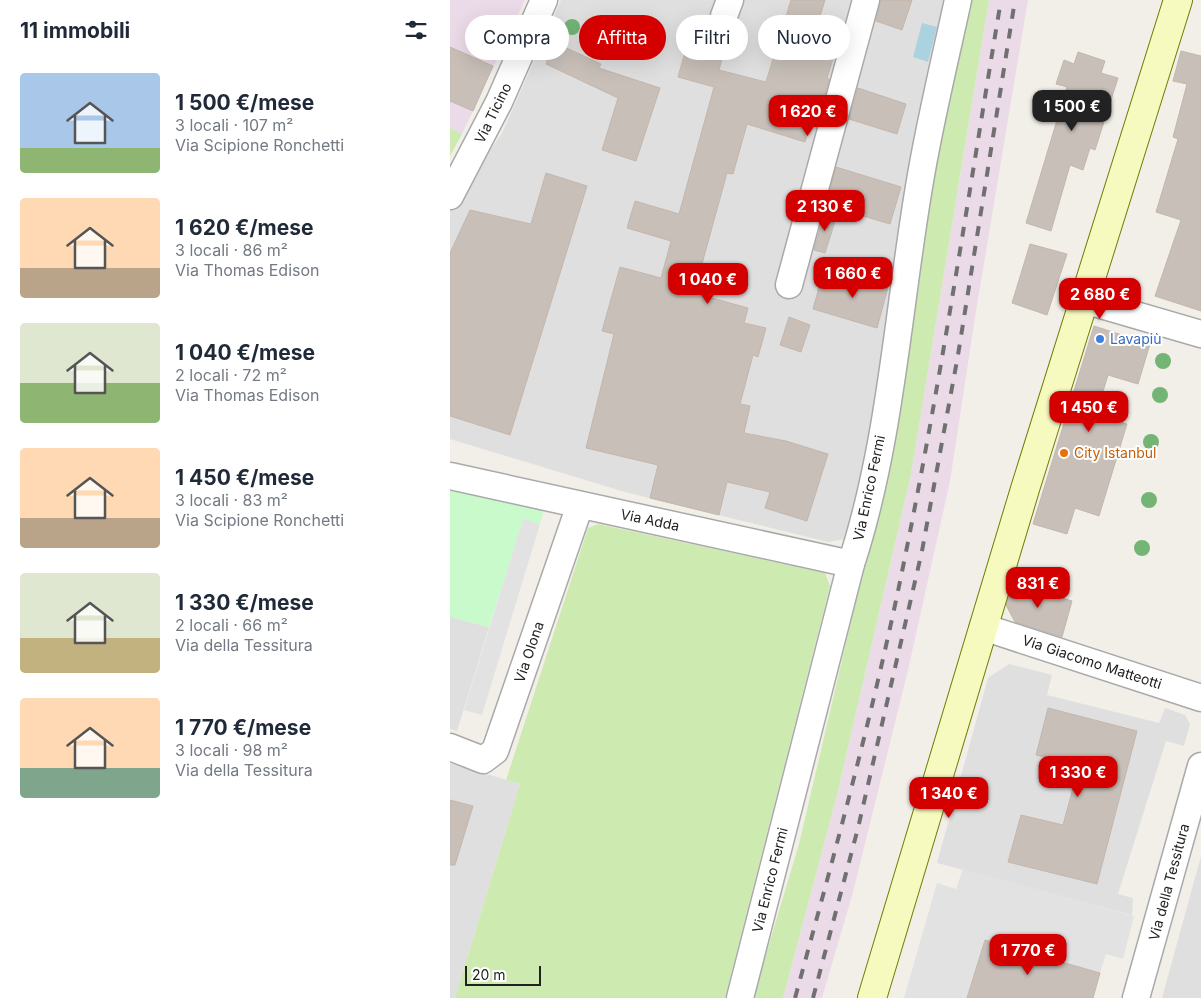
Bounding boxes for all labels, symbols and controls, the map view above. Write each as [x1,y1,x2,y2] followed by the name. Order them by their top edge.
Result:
[465,15,569,60] chip: Compra
[579,15,666,60] chip: Affitta
[676,15,748,60] chip: Filtri
[758,15,850,60] chip: Nuovo
[402,16,430,44] icon: filters
[20,18,130,43] text: 11 immobili
[471,80,515,146] street label: Via Ticino
[175,90,314,115] text: 1 500 €/mese
[1026,90,1118,132] pin: 1 500 €
[60,93,120,153] icon: home
[762,94,854,137] pin: 1 620 €
[1043,96,1101,116] text: 1 500 €
[780,101,836,121] text: 1 620 €
[175,115,293,135] text: 3 locali · 107 m²
[175,135,344,155] text: Via Scipione Ronchetti
[779,190,871,232] pin: 2 130 €
[797,196,853,216] text: 2 130 €
[175,215,314,240] text: 1 620 €/mese
[60,218,120,278] icon: home
[175,240,288,260] text: 3 locali · 86 m²
[807,256,899,299] pin: 1 660 €
[175,260,320,280] text: Via Thomas Edison
[662,262,754,305] pin: 1 040 €
[825,263,882,283] text: 1 660 €
[679,269,737,289] text: 1 040 €
[1054,278,1146,320] pin: 2 680 €
[1070,284,1130,304] text: 2 680 €
[1110,330,1161,347] place label: Lavapiù
[1094,333,1106,345] marker: Lavapiù
[175,340,315,365] text: 1 040 €/mese
[60,343,120,403] icon: home
[175,365,287,385] text: 2 locali · 72 m²
[175,385,320,405] text: Via Thomas Edison
[1043,390,1135,433] pin: 1 450 €
[1060,397,1118,417] text: 1 450 €
[849,433,888,542] street label: Via Enrico Fermi
[1074,444,1156,461] place label: City Istanbul
[1058,447,1070,459] marker: City Istanbul
[175,465,314,490] text: 1 450 €/mese
[60,468,120,528] icon: home
[175,490,288,510] text: 3 locali · 83 m²
[619,505,681,534] street label: Via Adda
[175,510,344,530] text: Via Scipione Ronchetti
[1003,566,1073,609] pin: 831 €
[1017,573,1059,593] text: 831 €
[175,590,314,615] text: 1 330 €/mese
[60,593,120,653] icon: home
[175,615,288,635] text: 2 locali · 66 m²
[510,619,547,685] street label: Via Olona
[1020,631,1164,692] street label: Via Giacomo Matteotti
[175,635,313,655] text: Via della Tessitura
[175,715,311,740] text: 1 770 €/mese
[60,718,120,778] icon: home
[175,740,288,760] text: 3 locali · 98 m²
[1032,756,1124,798] pin: 1 330 €
[175,760,313,780] text: Via della Tessitura
[1050,762,1106,782] text: 1 330 €
[903,776,995,819] pin: 1 340 €
[920,783,978,803] text: 1 340 €
[1145,822,1192,942] street label: Via della Tessitura
[748,826,791,934] street label: Via Enrico Fermi
[982,934,1074,976] pin: 1 770 €
[1001,940,1055,960] text: 1 770 €
[465,963,541,986] scale bar
[472,966,506,983] text: 20 m

